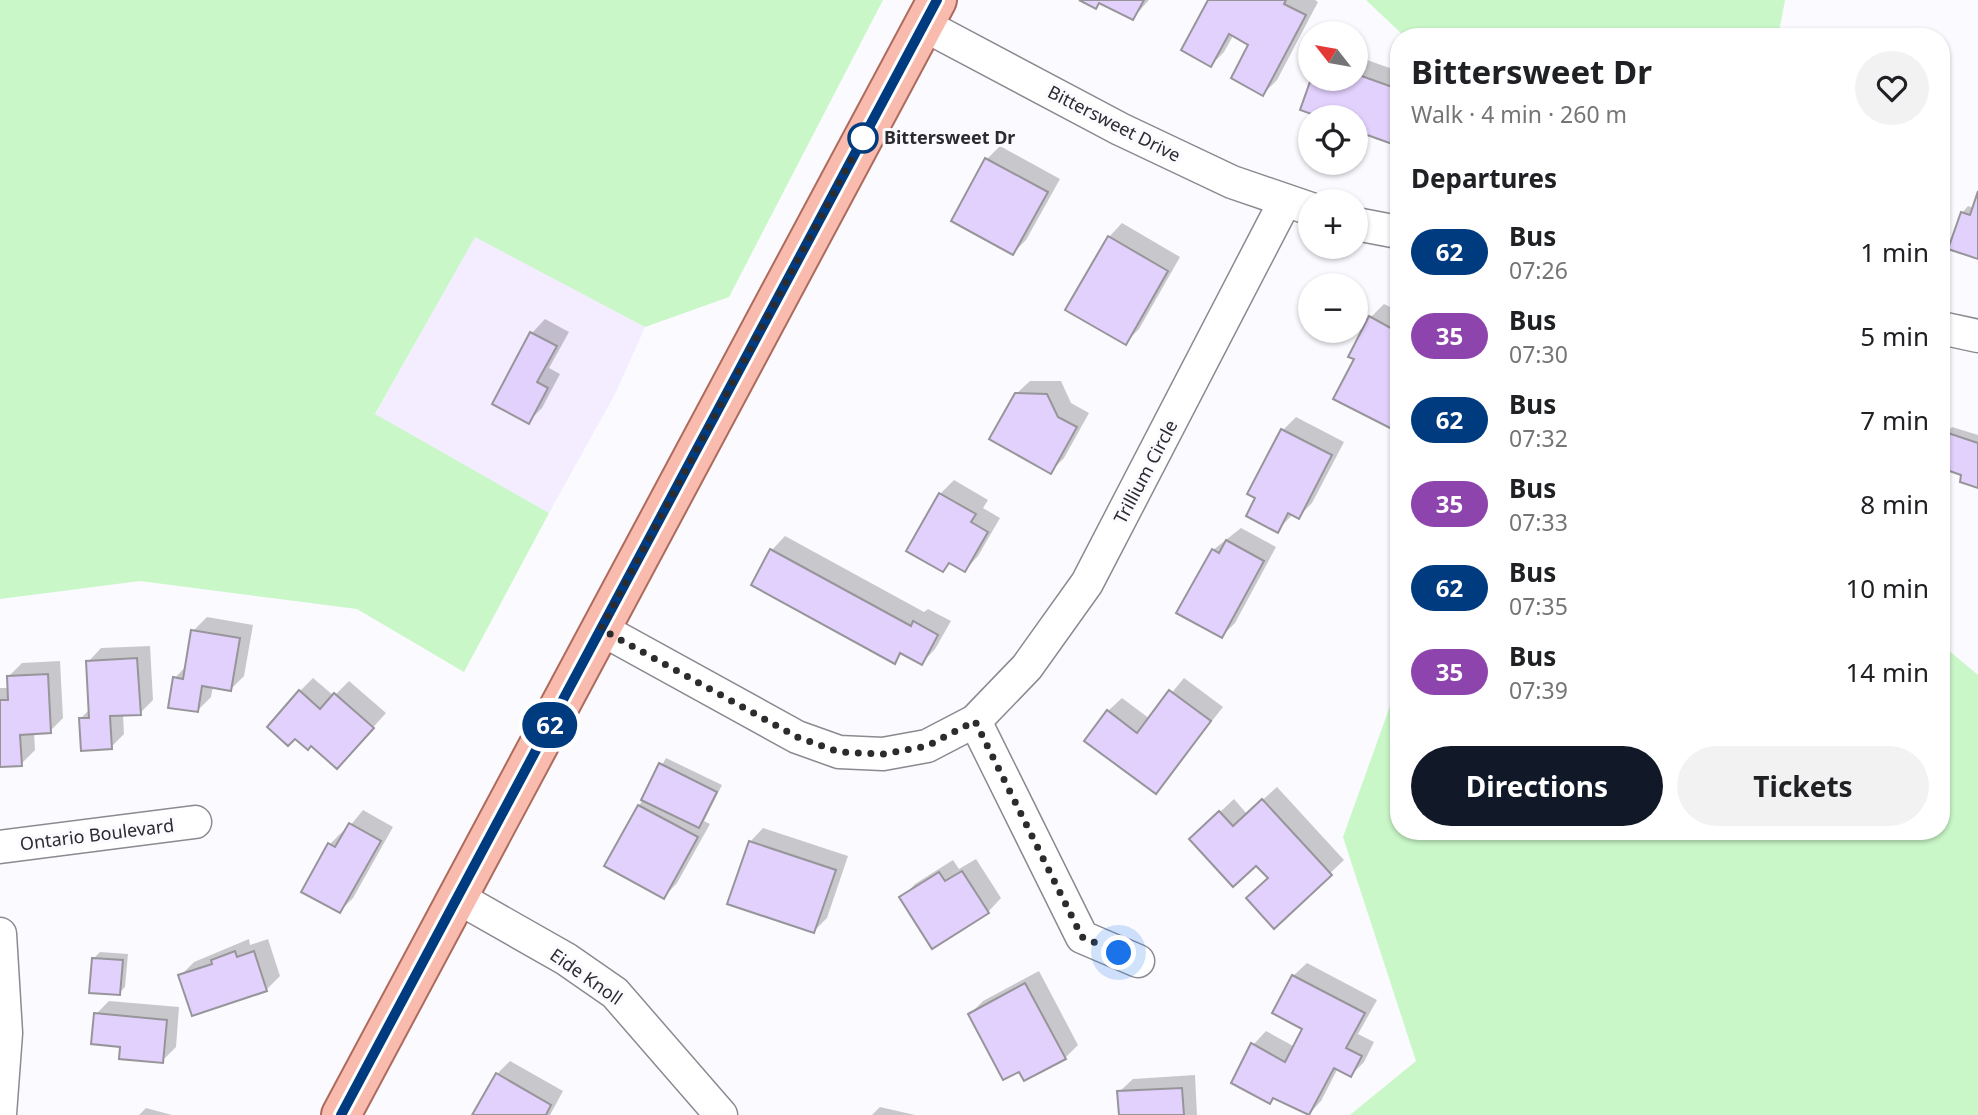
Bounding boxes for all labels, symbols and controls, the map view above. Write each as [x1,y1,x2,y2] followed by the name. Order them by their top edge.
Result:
[1298,21,1368,91] north arrow
[1298,21,1368,343] map controls
[1411,49,1652,94] text: Bittersweet Dr
[1855,51,1929,125] button: heart
[1044,79,1185,167] street label: Bittersweet Drive
[1411,98,1627,130] text: Walk · 4 min · 260 m
[1298,105,1368,175] button: locate
[848,123,878,153] marker: Bittersweet Dr
[884,125,1015,149] place label: Bittersweet Dr
[1411,160,1557,196] text: Departures
[1298,189,1368,259] button: +
[1509,218,1556,254] text: Bus
[1860,234,1929,270] text: 1 min
[1436,235,1463,268] text: 62
[1509,254,1568,286] text: 07:26
[1298,273,1368,343] button: −
[1509,302,1556,338] text: Bus
[1860,318,1929,354] text: 5 min
[1436,319,1463,352] text: 35
[1509,338,1568,370] text: 07:30
[1509,386,1556,422] text: Bus
[1860,402,1929,438] text: 7 min
[1436,403,1463,436] text: 62
[1108,415,1183,528] street label: Trillium Circle
[1509,422,1568,454] text: 07:32
[1509,470,1556,506] text: Bus
[1860,486,1929,522] text: 8 min
[1436,487,1463,520] text: 35
[1509,506,1568,538] text: 07:33
[1509,554,1556,590] text: Bus
[1845,570,1929,606] text: 10 min
[1436,571,1463,604] text: 62
[1509,590,1568,622] text: 07:35
[1509,638,1556,674] text: Bus
[1845,654,1929,690] text: 14 min
[1436,655,1463,688] text: 35
[1509,674,1568,706] text: 07:39
[518,702,582,748] line badge: 62
[536,708,564,741] text: 62
[1411,746,1663,826] button: Directions
[1677,746,1929,826] button: Tickets
[19,813,175,855] street label: Ontario Boulevard
[1101,935,1136,970] your location
[546,943,627,1010] street label: Eide Knoll

